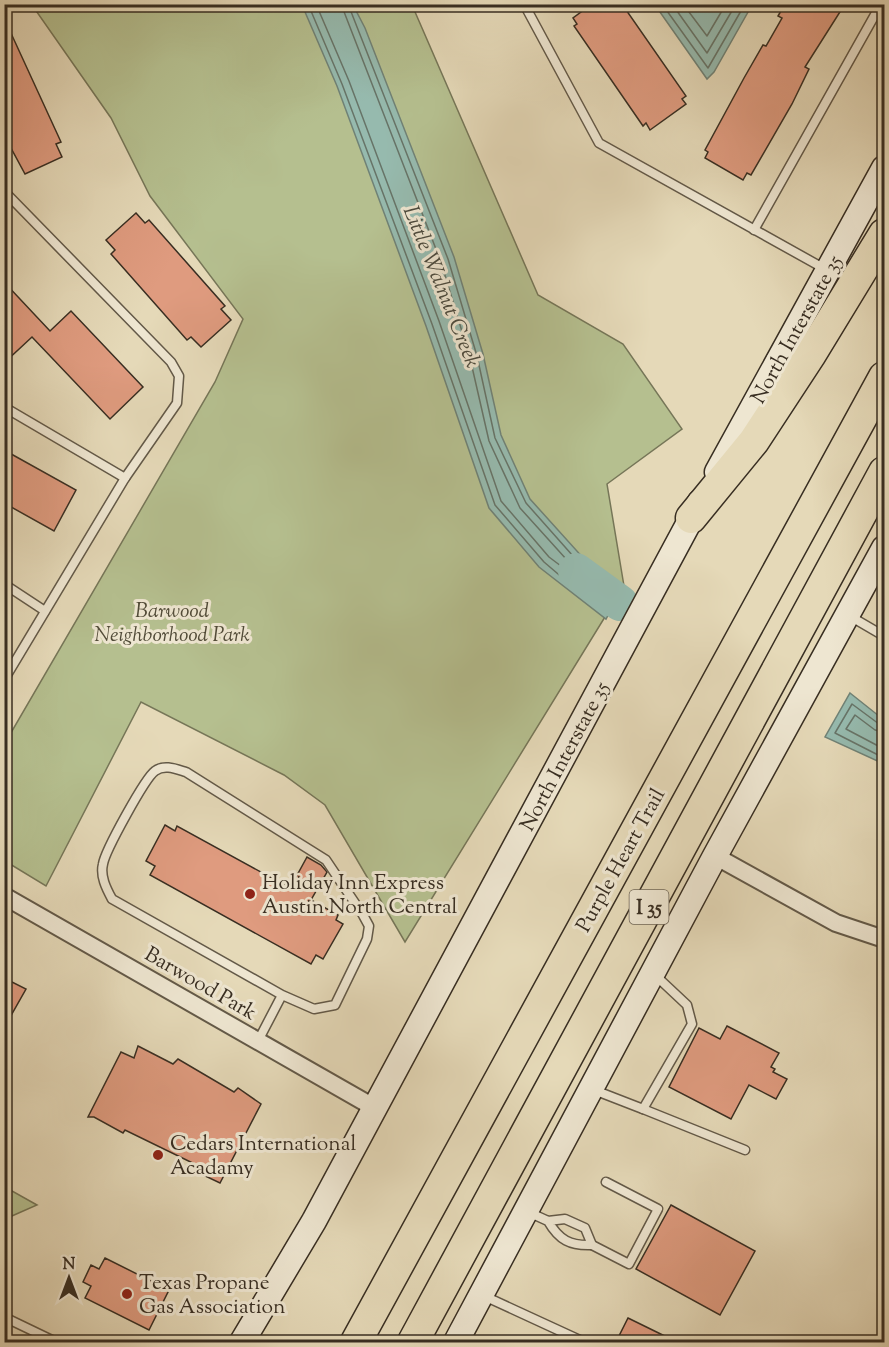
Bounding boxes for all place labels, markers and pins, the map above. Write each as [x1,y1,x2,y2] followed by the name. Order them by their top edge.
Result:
[262,869,458,923] place label: Holiday Inn Express Austin North Central
[243,887,257,901] marker: Holiday Inn Express Austin North Central
[170,1130,356,1184] place label: Cedars International Acadamy
[151,1148,165,1162] marker: Cedars International Acadamy
[139,1269,286,1323] place label: Texas Propane Gas Association
[120,1287,134,1301] marker: Texas Propane Gas Association

